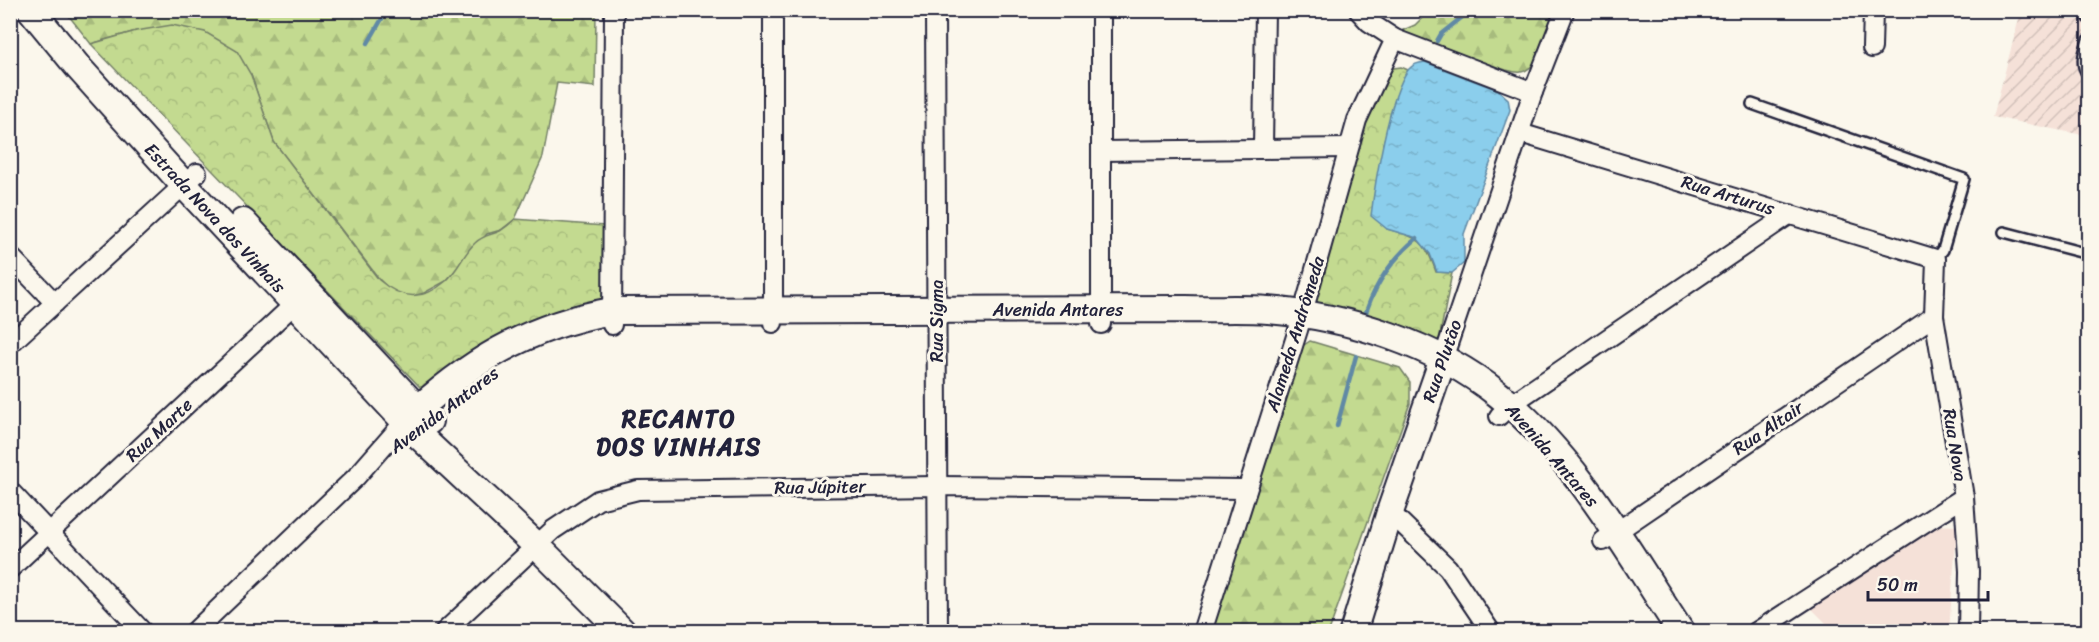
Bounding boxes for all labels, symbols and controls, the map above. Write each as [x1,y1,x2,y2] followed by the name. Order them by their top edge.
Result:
[136,135,294,301] street label: Estrada Nova dos Vinhais
[1677,166,1779,225] street label: Rua Arturus
[1256,251,1334,417] street label: Alameda Andrômeda
[921,280,953,362] street label: Rua Sigma
[992,294,1124,326] street label: Avenida Antares
[1413,315,1471,407] street label: Rua Plutão
[381,357,506,463] street label: Avenida Antares
[118,390,200,470] street label: Rua Marte
[1726,391,1812,464] street label: Rua Altair
[1496,394,1607,515] street label: Avenida Antares
[596,398,762,468] district label: RECANTO DOS VINHAIS
[1933,406,1977,484] street label: Rua Nova
[774,470,868,504] street label: Rua Júpiter
[1868,564,1988,602] scale bar
[1877,569,1918,601] text: 50 m

